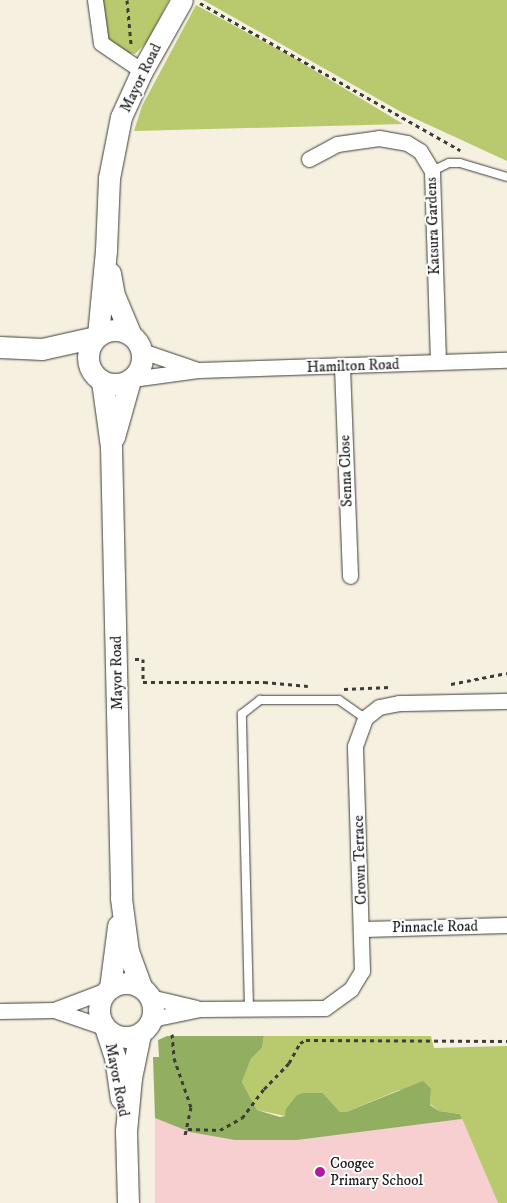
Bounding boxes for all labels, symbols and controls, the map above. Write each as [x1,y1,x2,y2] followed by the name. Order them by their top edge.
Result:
[117,41,165,115] street label: Mayor Road
[422,177,444,275] street label: Katsura Gardens
[306,355,400,377] street label: Hamilton Road
[336,435,356,507] street label: Senna Close
[107,636,127,710] street label: Mayor Road
[349,815,371,905] street label: Crown Terrace
[392,917,478,937] street label: Pinnacle Road
[101,1042,133,1118] street label: Mayor Road
[330,1154,423,1189] place label: Coogee Primary School
[314,1166,326,1178] marker: Coogee Primary School

